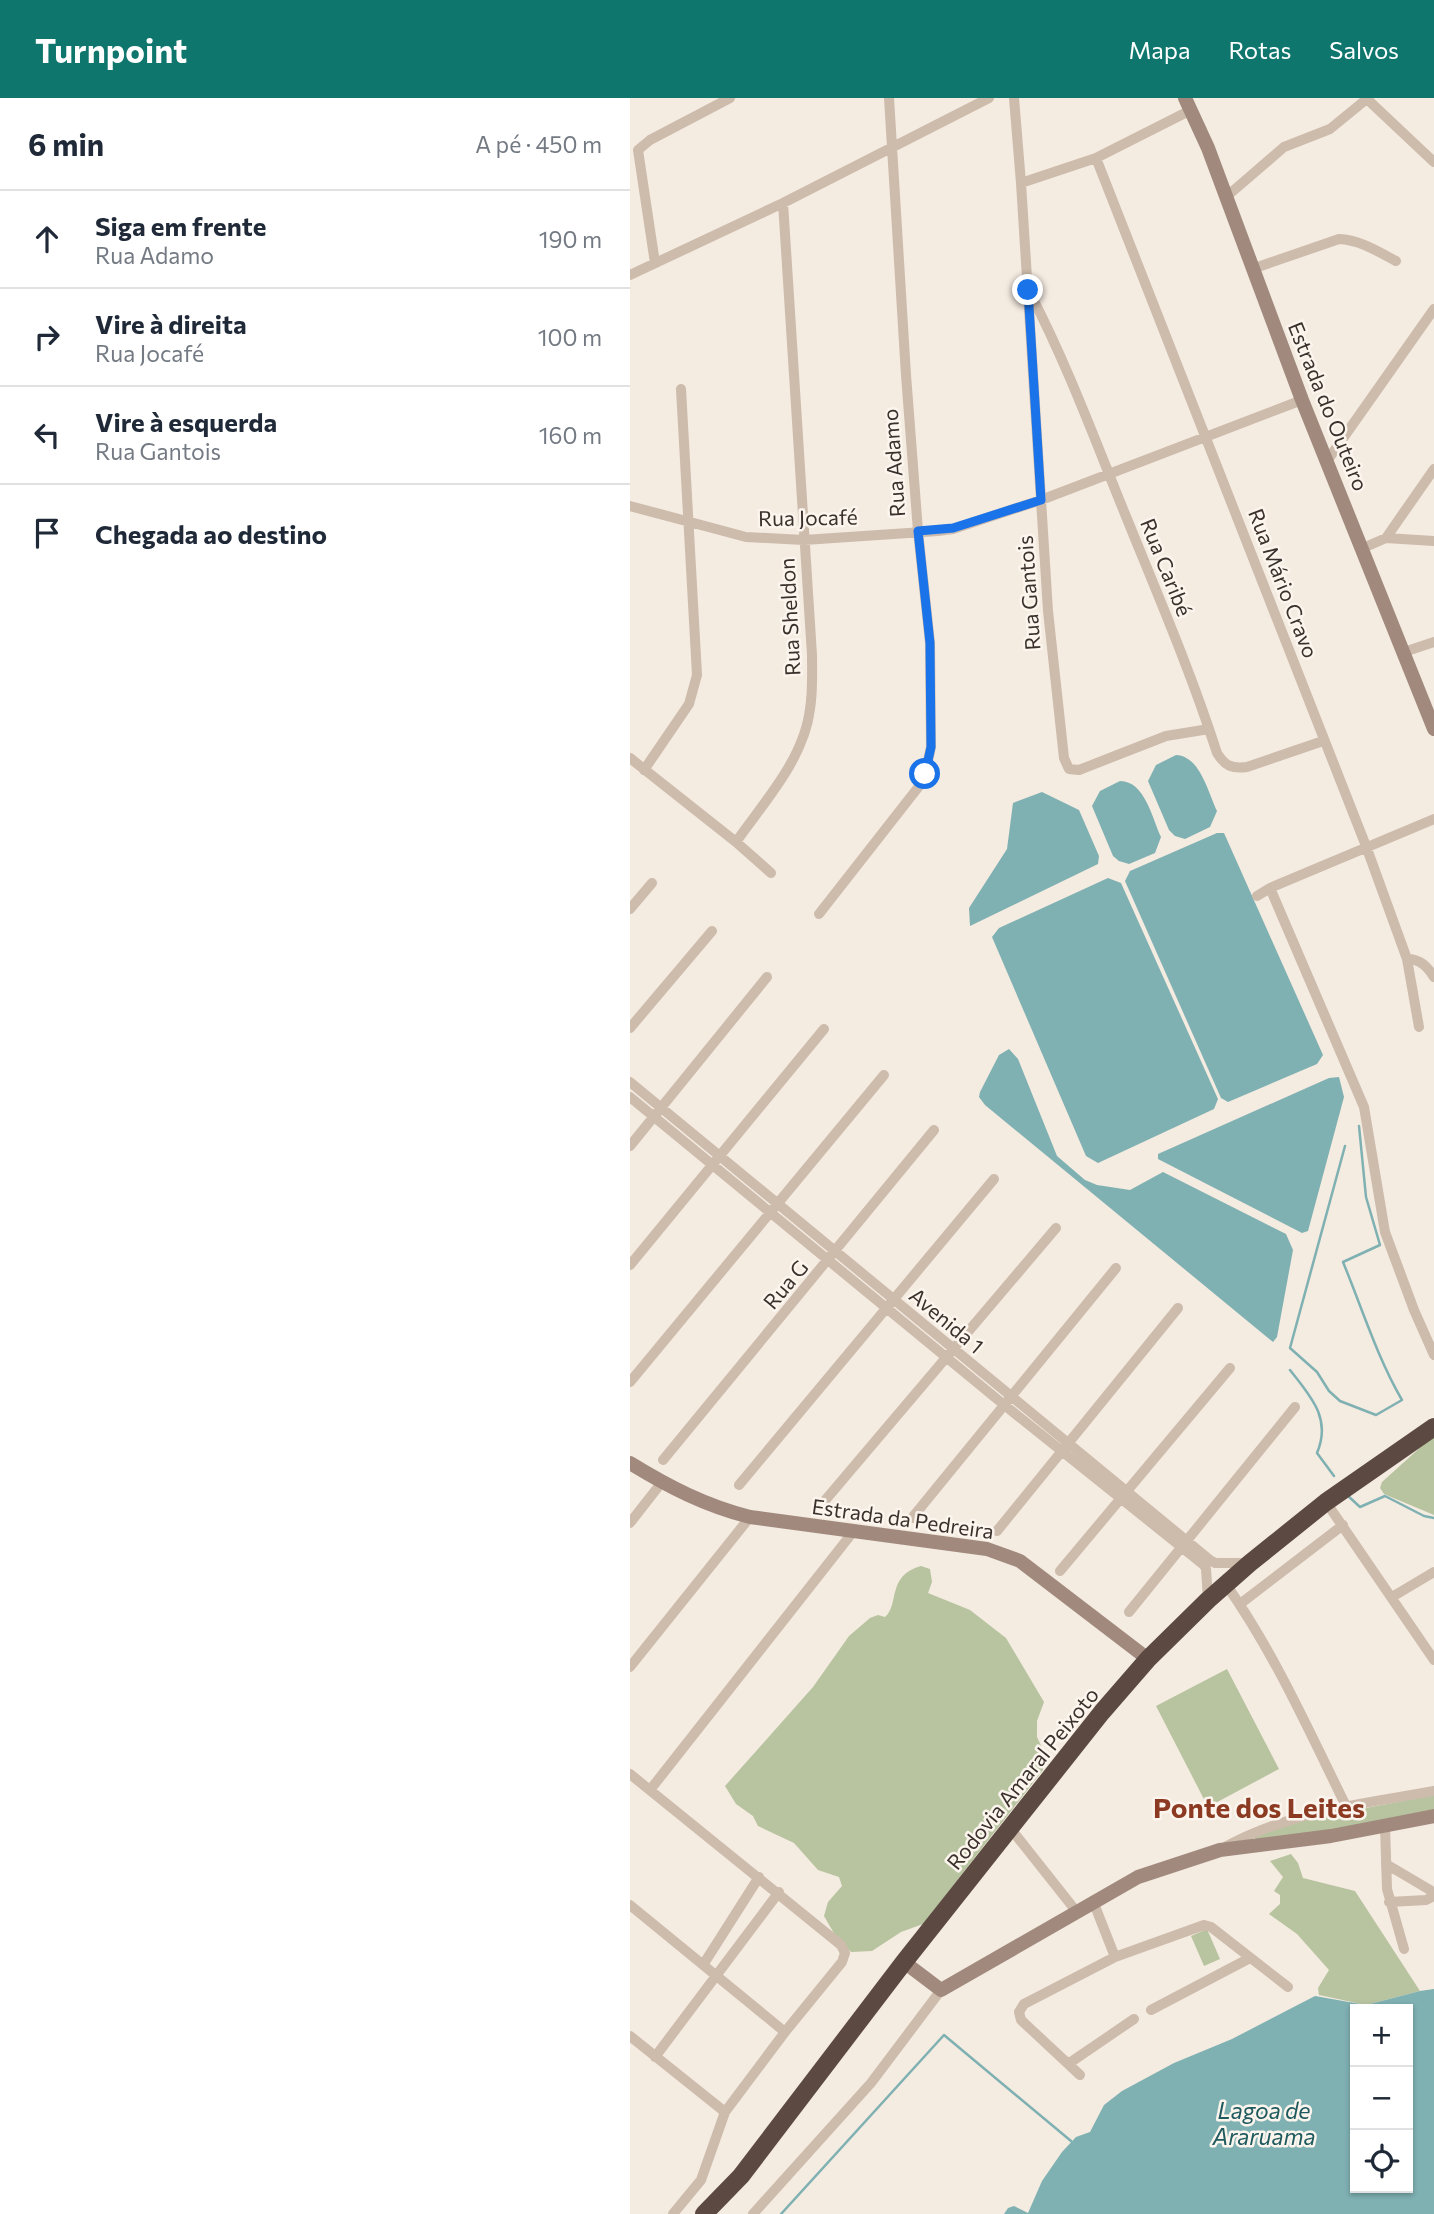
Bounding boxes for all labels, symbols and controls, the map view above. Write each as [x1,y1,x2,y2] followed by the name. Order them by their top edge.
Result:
[35,29,187,70] text: Turnpoint
[1129,35,1191,64] text: Mapa
[1229,35,1291,64] text: Rotas
[1329,35,1399,64] text: Salvos
[28,125,104,162] text: 6 min
[475,130,602,158] text: A pé · 450 m
[95,210,266,241] text: Siga em frente
[28,220,66,258] icon: ahead
[539,225,602,253] text: 190 m
[95,241,214,269] text: Rua Adamo
[1012,274,1043,305] route end
[95,308,247,339] text: Vire à direita
[28,318,66,356] icon: right
[1284,318,1374,494] street label: Estrada do Outeiro
[538,323,602,351] text: 100 m
[95,339,204,367] text: Rua Jocafé
[95,406,277,437] text: Vire à esquerda
[877,408,909,518] street label: Rua Adamo
[28,416,66,454] icon: left
[539,421,602,449] text: 160 m
[95,437,221,465] text: Rua Gantois
[758,504,858,530] street label: Rua Jocafé
[1244,505,1324,661] street label: Rua Mário Cravo
[28,514,66,552] icon: arrive
[1136,514,1198,620] street label: Rua Caribé
[95,518,327,549] text: Chegada ao destino
[1012,535,1044,651] street label: Rua Gantois
[773,557,805,677] street label: Rua Sheldon
[909,758,940,789] route start
[757,1254,813,1314] street label: Rua G
[905,1282,989,1358] street label: Avenida 1
[810,1493,996,1543] street label: Estrada da Pedreira
[941,1682,1103,1874] street label: Rodovia Amaral Peixoto
[1153,1790,1365,1824] district label: Ponte dos Leites
[1350,2004,1413,2193] map controls
[1350,2004,1413,2067] button: +
[1350,2067,1413,2130] button: −
[1211,2096,1316,2150] water label: Lagoa de Araruama
[1350,2130,1413,2193] button: locate

